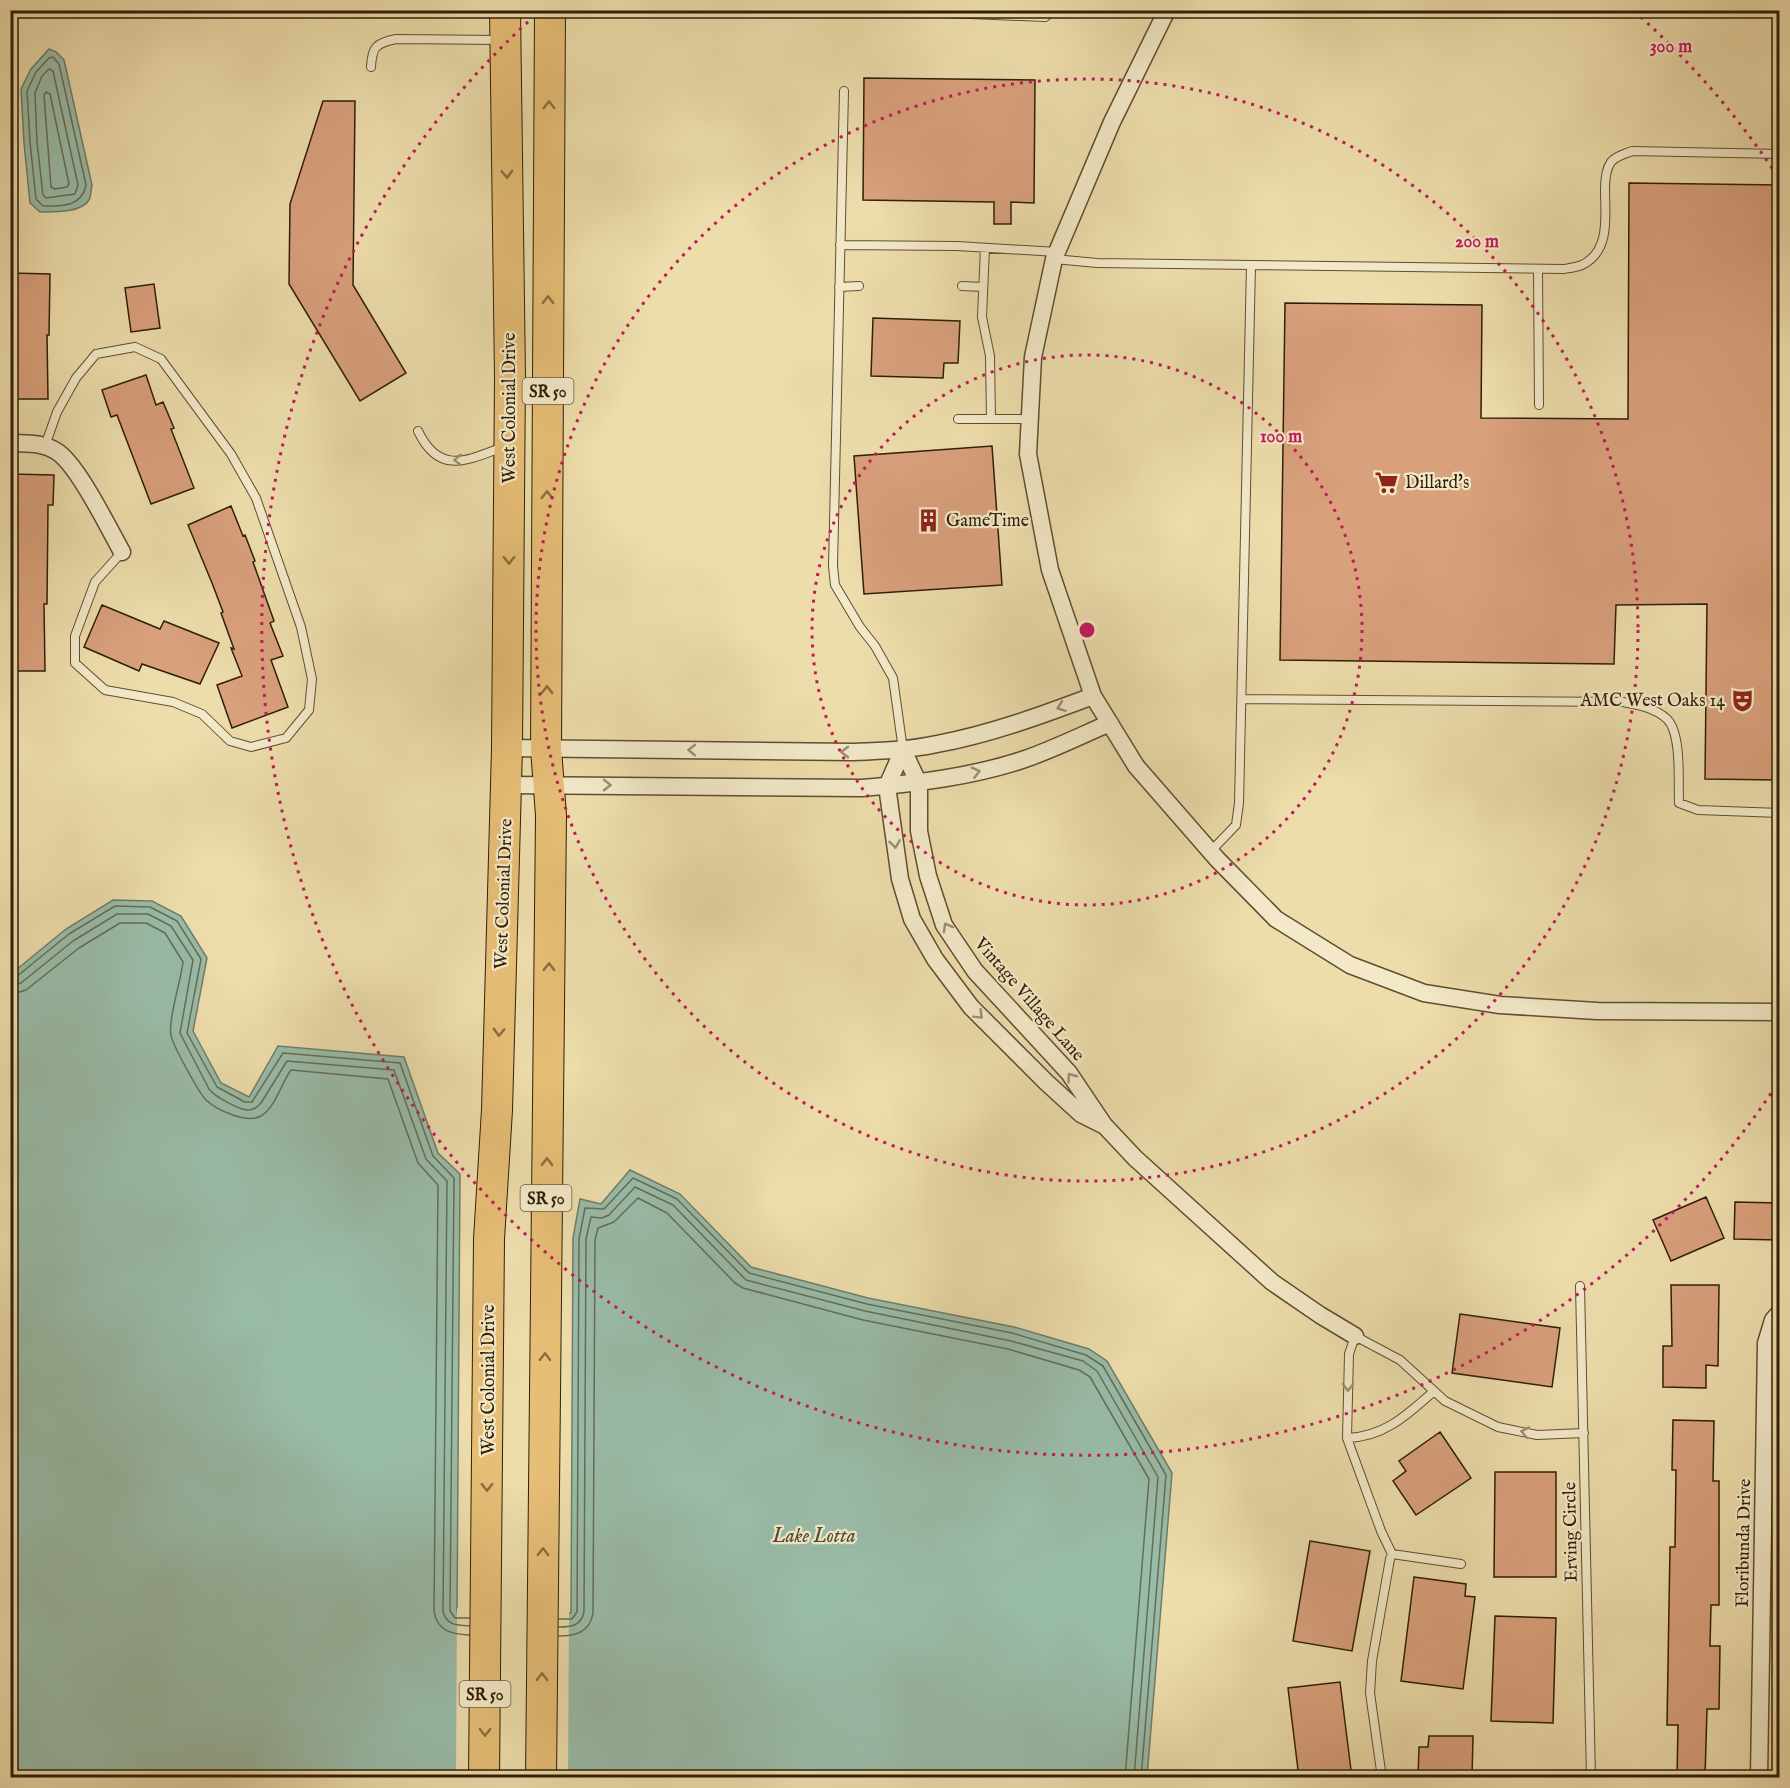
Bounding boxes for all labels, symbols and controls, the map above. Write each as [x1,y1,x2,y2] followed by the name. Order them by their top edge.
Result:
[1650,36,1692,59] text: 300 m
[543,101,555,110] one-way arrow
[500,169,513,178] one-way arrow
[1455,231,1499,254] text: 200 m
[542,296,554,305] one-way arrow
[499,333,522,483] street label: West Colonial Drive
[522,378,574,404] road number: SR 50
[1260,426,1302,449] text: 100 m
[453,453,462,466] one-way arrow
[1374,469,1400,495] supermarket icon: Dillard's
[1405,472,1469,495] place label: Dillard's
[541,491,553,500] one-way arrow
[915,507,941,533] building icon: GameTime
[946,510,1029,533] place label: GameTime
[503,556,515,565] one-way arrow
[1077,620,1097,640] centre of rings
[540,686,553,695] one-way arrow
[1730,687,1756,713] theatre icon: AMC West Oaks 14
[1579,690,1725,713] place label: AMC West Oaks 14
[1056,700,1067,713] one-way arrow
[688,744,697,756] one-way arrow
[840,746,849,758] one-way arrow
[970,767,981,779] one-way arrow
[603,779,612,791] one-way arrow
[490,818,519,970] street label: West Colonial Drive
[889,839,901,849] one-way arrow
[943,923,954,934] one-way arrow
[968,933,1089,1067] street label: Vintage Village Lane
[543,963,555,972] one-way arrow
[972,1008,983,1019] one-way arrow
[493,1028,505,1037] one-way arrow
[1068,1072,1079,1083] one-way arrow
[540,1158,553,1167] one-way arrow
[520,1185,572,1211] road number: SR 50
[478,1305,501,1455] street label: West Colonial Drive
[539,1353,551,1362] one-way arrow
[1342,1382,1354,1391] one-way arrow
[1521,1426,1531,1439] one-way arrow
[1732,1478,1757,1608] street label: Floribunda Drive
[481,1482,493,1491] one-way arrow
[1559,1482,1584,1582] street label: Erving Circle
[771,1524,856,1549] water label: Lake Lotta
[537,1547,549,1556] one-way arrow
[535,1673,548,1682] one-way arrow
[460,1681,510,1707] road number: SR 50
[479,1727,491,1736] one-way arrow

